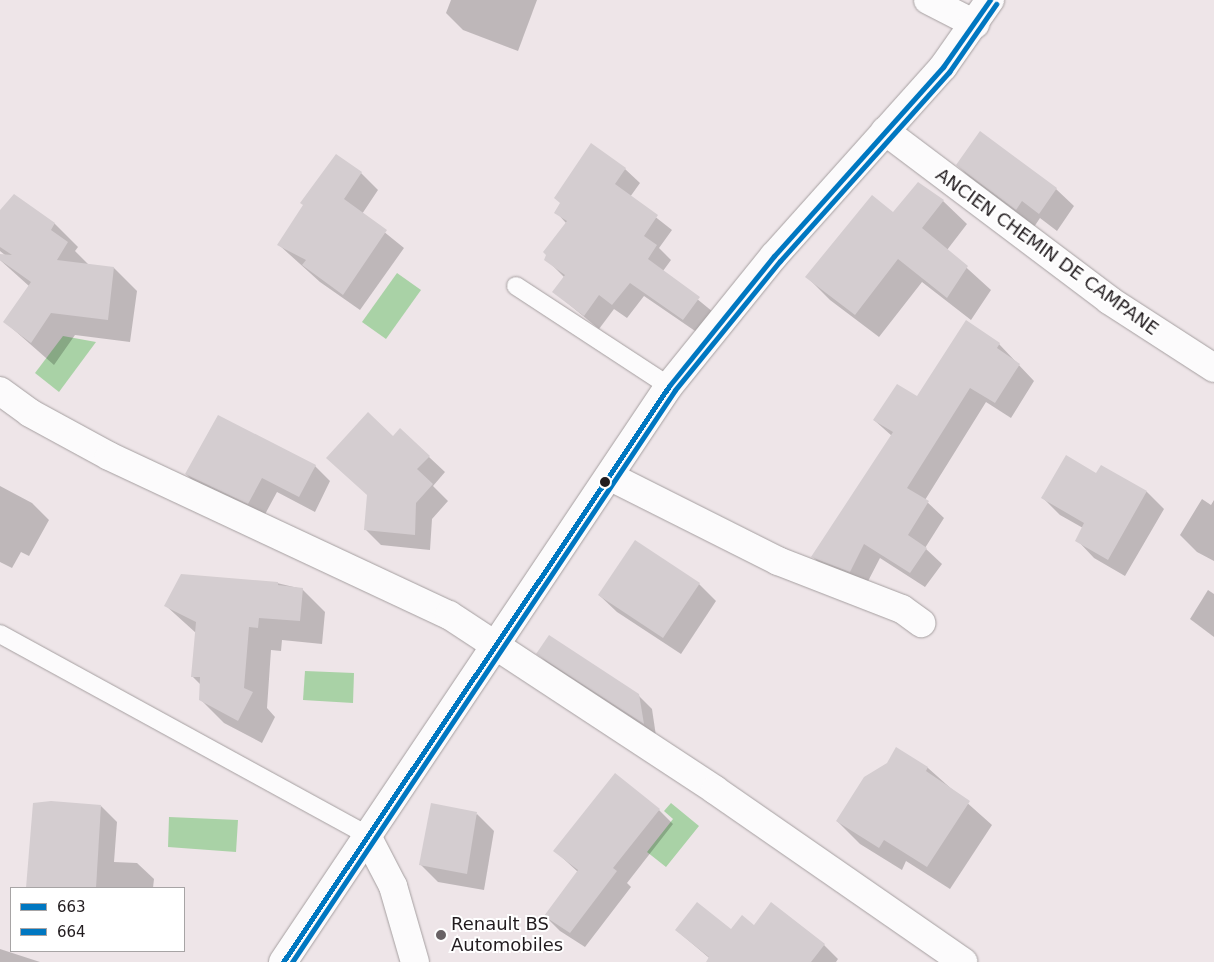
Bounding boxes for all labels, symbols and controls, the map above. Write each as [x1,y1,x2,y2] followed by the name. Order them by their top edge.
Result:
[931,164,1163,340] street label: ANCIEN CHEMIN DE CAMPANE
[600,477,610,487] unlabelled marker
[10,887,185,952] legend
[57,898,86,916] text: 663
[451,914,563,956] place label: Renault BS Automobiles
[57,923,86,941] text: 664
[435,929,447,941] marker: Renault BS Automobiles

